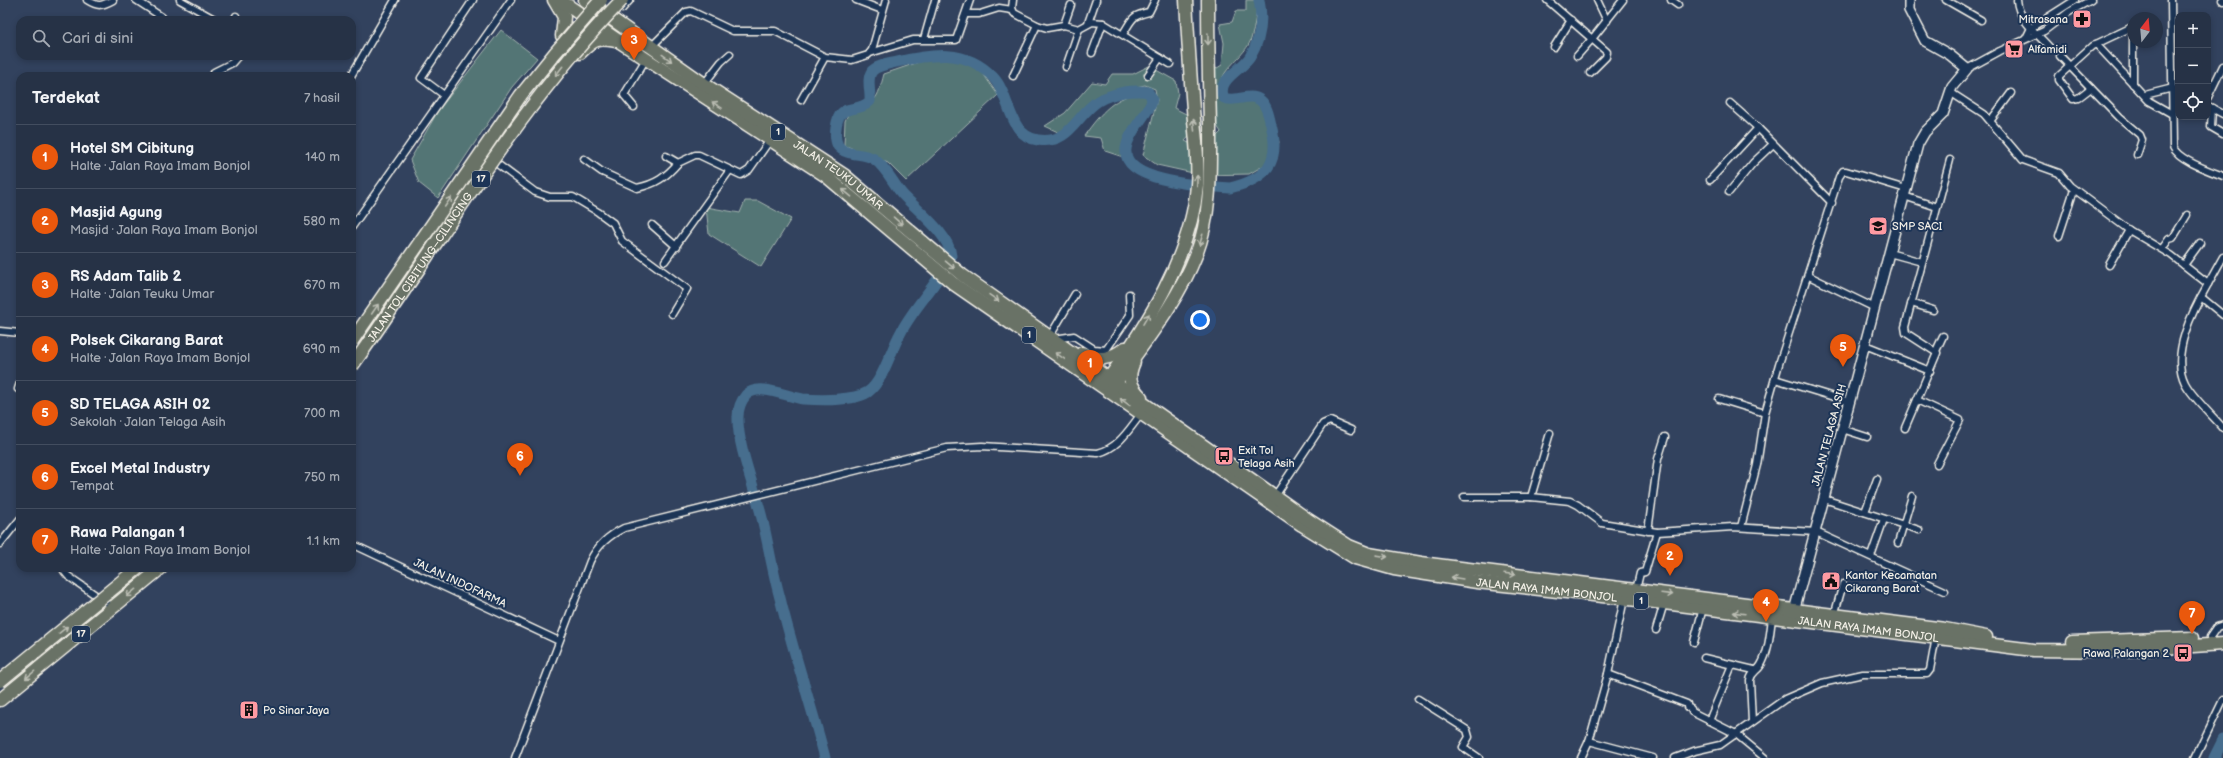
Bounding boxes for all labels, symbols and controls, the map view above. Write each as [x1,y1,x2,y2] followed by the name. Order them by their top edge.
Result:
[2071,8,2093,30] pharmacy icon: Mitrasana
[2127,12,2163,48] north arrow
[2175,12,2211,120] map controls
[2175,12,2211,48] button: +
[2018,13,2068,26] place label: Mitrasana
[16,16,356,60] search box
[30,27,52,49] icon: search
[621,27,647,60] pin: 3
[62,29,133,48] text: Cari di sini
[1204,32,1212,45] one-way arrow
[2003,38,2025,60] supermarket icon: Alfamidi
[2028,43,2067,56] place label: Alfamidi
[2175,48,2211,84] button: −
[661,54,672,62] one-way arrow
[555,66,563,77] one-way arrow
[2175,84,2211,120] button: locate
[32,88,100,108] text: Terdekat
[304,90,340,106] text: 7 hasil
[711,101,722,109] one-way arrow
[1190,119,1198,132] one-way arrow
[771,124,785,140] road number: 1
[791,138,886,212] street label: JALAN TEUKU UMAR
[70,139,194,158] text: Hotel SM Cibitung
[42,149,48,165] text: 1
[305,149,340,165] text: 140 m
[70,158,250,174] text: Halte · Jalan Raya Imam Bonjol
[472,171,490,187] road number: 17
[1193,175,1200,188] one-way arrow
[842,189,853,198] one-way arrow
[365,190,475,344] street label: JALAN TOL CIBITUNG–CILINCING
[444,196,452,207] one-way arrow
[70,203,162,222] text: Masjid Agung
[41,213,49,229] text: 2
[303,213,340,229] text: 580 m
[1867,215,1889,237] school or university icon: SMP SACI
[893,216,904,225] one-way arrow
[1892,220,1943,233] place label: SMP SACI
[70,222,258,238] text: Masjid · Jalan Raya Imam Bonjol
[1196,234,1204,246] one-way arrow
[944,260,955,269] one-way arrow
[70,267,182,286] text: RS Adam Talib 2
[41,277,49,293] text: 3
[304,277,340,293] text: 670 m
[70,286,214,302] text: Halte · Jalan Teuku Umar
[989,294,1000,302] one-way arrow
[371,303,379,315] one-way arrow
[1190,310,1210,330] your location
[1142,313,1150,325] one-way arrow
[1022,327,1036,343] road number: 1
[70,331,223,350] text: Polsek Cikarang Barat
[1830,334,1856,367] pin: 5
[41,341,49,357] text: 4
[303,341,340,357] text: 690 m
[70,350,250,366] text: Halte · Jalan Raya Imam Bonjol
[1077,350,1103,383] pin: 1
[1054,352,1065,360] one-way arrow
[1809,383,1849,487] street label: JALAN TELAGA ASIH
[70,395,210,414] text: SD TELAGA ASIH 02
[1120,398,1131,406] one-way arrow
[41,405,49,421] text: 5
[304,405,340,421] text: 700 m
[70,414,226,430] text: Sekolah · Jalan Telaga Asih
[507,443,533,476] pin: 6
[1238,444,1295,470] place label: Exit Tol Telaga Asih
[1213,445,1235,467] bus stop icon: Exit Tol Telaga Asih
[70,459,210,478] text: Excel Metal Industry
[41,469,49,485] text: 6
[304,469,340,485] text: 750 m
[70,478,114,494] text: Tempat
[70,523,185,542] text: Rawa Palangan 1
[41,533,49,549] text: 7
[307,533,340,549] text: 1.1 km
[70,542,250,558] text: Halte · Jalan Raya Imam Bonjol
[1657,543,1683,576] pin: 2
[1375,552,1388,560] one-way arrow
[411,556,509,610] street label: JALAN INDOFARMA
[1845,569,1937,595] place label: Kantor Kecamatan Cikarang Barat
[1503,570,1516,578] one-way arrow
[1820,570,1842,592] public building icon: Kantor Kecamatan Cikarang Barat
[1451,574,1464,582] one-way arrow
[1476,575,1619,604] street label: JALAN RAYA IMAM BONJOL
[126,588,136,597] one-way arrow
[1753,589,1779,622] pin: 4
[1660,590,1673,598] one-way arrow
[1634,593,1648,609] road number: 1
[2179,601,2205,634] pin: 7
[1733,609,1746,616] one-way arrow
[1797,614,1940,645] street label: JALAN RAYA IMAM BONJOL
[57,625,68,634] one-way arrow
[72,626,90,642] road number: 17
[2172,642,2194,664] bus stop icon: Rawa Palangan 2
[2083,647,2169,660] place label: Rawa Palangan 2
[25,671,36,680] one-way arrow
[238,699,260,721] building icon: Po Sinar Jaya
[263,704,329,717] place label: Po Sinar Jaya

